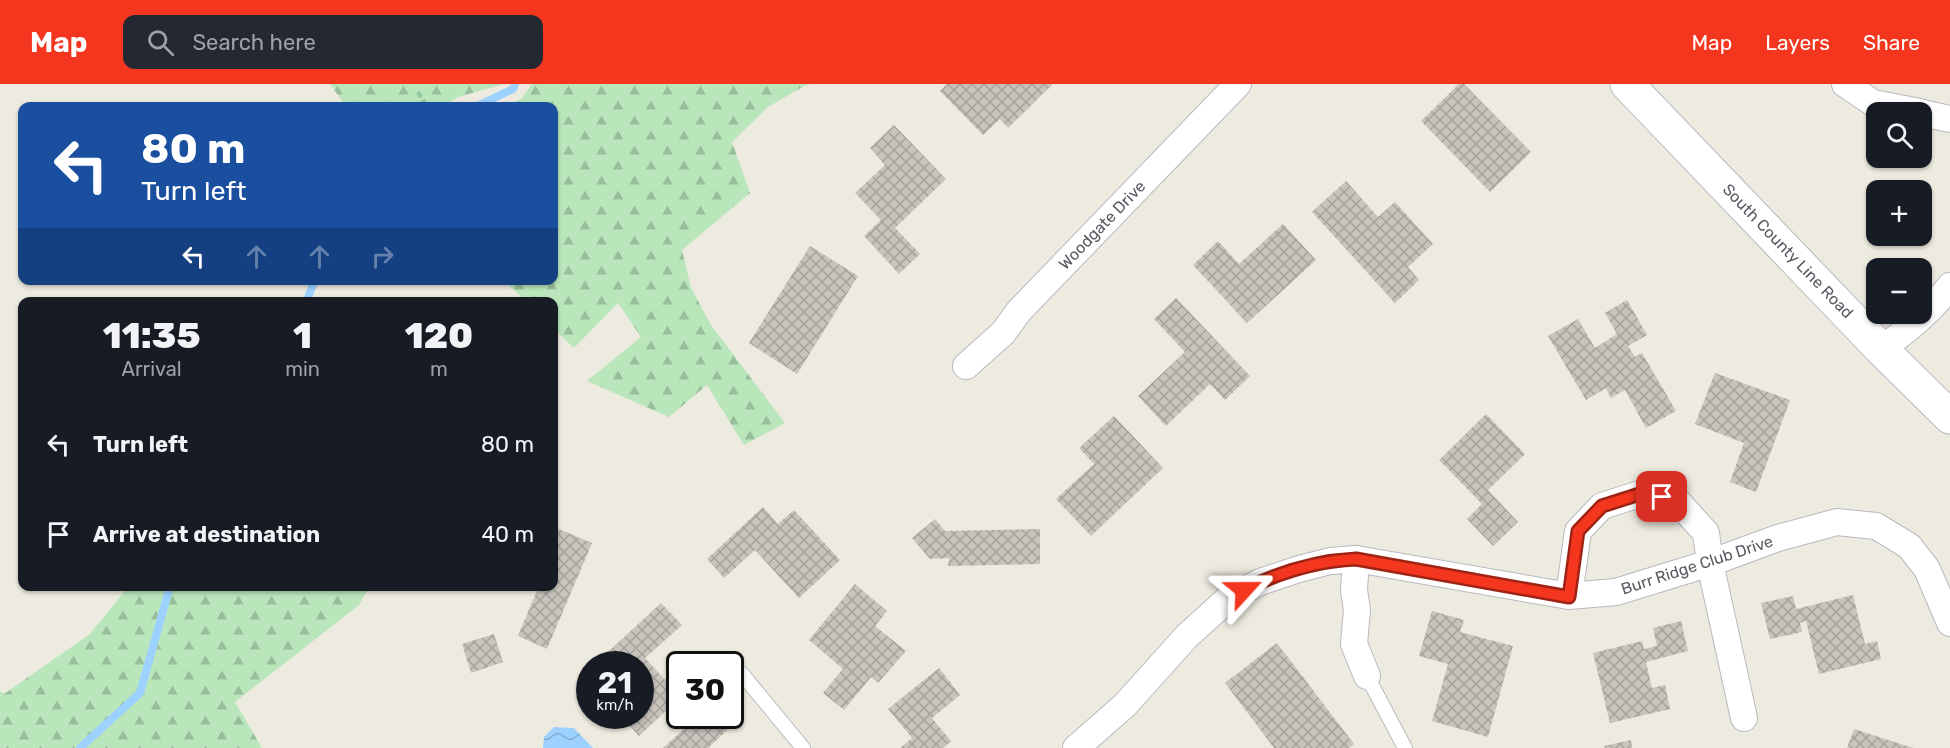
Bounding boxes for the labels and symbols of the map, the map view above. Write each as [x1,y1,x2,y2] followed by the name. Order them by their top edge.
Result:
[1055,177,1149,273] street label: Woodgate Drive
[1719,180,1857,322] street label: South County Line Road
[1636,471,1687,522] pin
[1619,531,1775,599] street label: Burr Ridge Club Drive
[1212,558,1276,622] position arrow
[666,651,744,729] speed limit sign: 30

